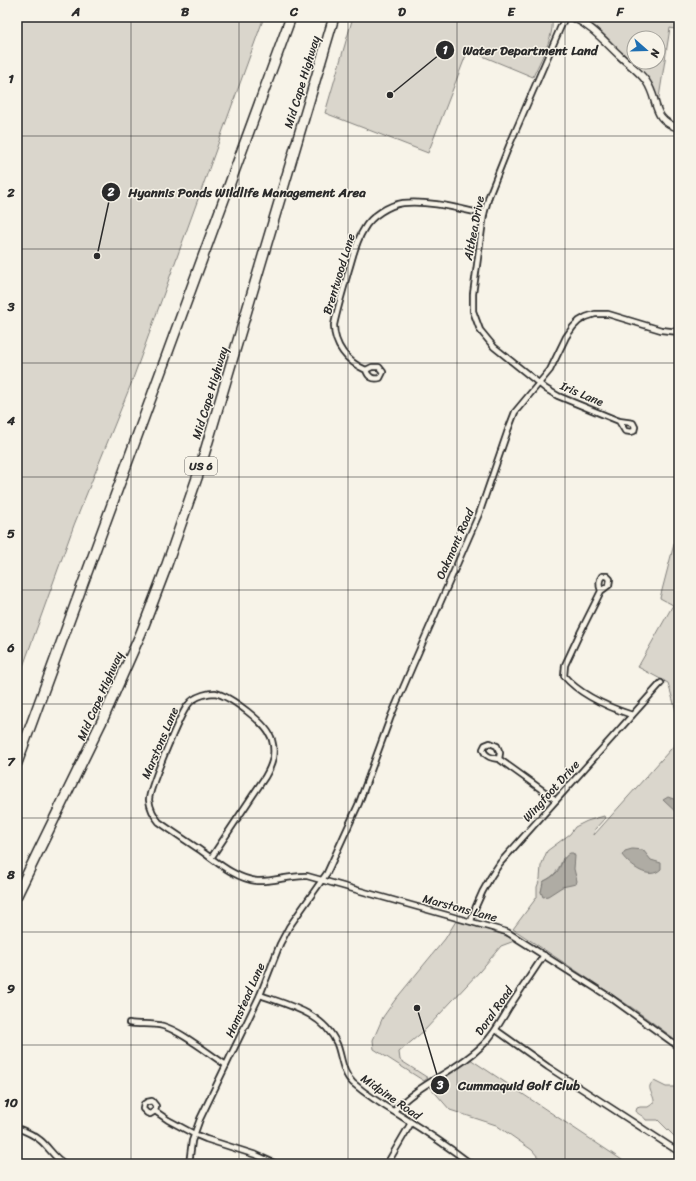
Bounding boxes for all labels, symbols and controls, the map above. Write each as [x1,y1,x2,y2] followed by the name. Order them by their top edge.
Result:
[71,0,80,23] text: A
[181,0,190,23] text: B
[289,0,299,23] text: C
[398,0,406,23] text: D
[507,0,516,23] text: E
[615,0,624,23] text: F
[626,30,666,70] north arrow
[277,32,327,131] street label: Mid Cape Highway
[435,38,605,63] callout: Water Department Land
[442,39,448,61] text: 1
[462,39,599,62] text: Water Department Land
[645,45,666,60] text: N
[8,67,14,90] text: 1
[101,180,373,205] callout: Hyannis Ponds Wildlife Management Area
[6,181,15,204] text: 2
[107,181,115,203] text: 2
[127,181,366,204] text: Hyannis Ponds Wildlife Management Area
[457,194,491,263] street label: Althea Drive
[316,231,362,317] street label: Brentwood Lane
[6,295,15,318] text: 3
[185,343,235,442] street label: Mid Cape Highway
[556,375,607,413] street label: Iris Lane
[6,409,16,432] text: 4
[185,457,217,475] road number: US 6
[430,504,481,583] street label: Oakmont Road
[7,522,15,545] text: 5
[6,636,15,659] text: 6
[70,647,130,744] street label: Mid Cape Highway
[135,703,185,783] street label: Marstons Lane
[7,750,16,773] text: 7
[517,755,585,827] street label: Wingfoot Drive
[6,863,15,886] text: 8
[420,887,500,929] street label: Marstons Lane
[219,959,271,1041] street label: Hamstead Lane
[7,977,15,1000] text: 9
[469,981,520,1040] street label: Doral Road
[356,1068,427,1127] street label: Midpine Road
[430,1073,588,1098] callout: Cummaquid Golf Club
[436,1074,444,1096] text: 3
[457,1074,580,1097] text: Cummaquid Golf Club
[4,1091,18,1114] text: 10

